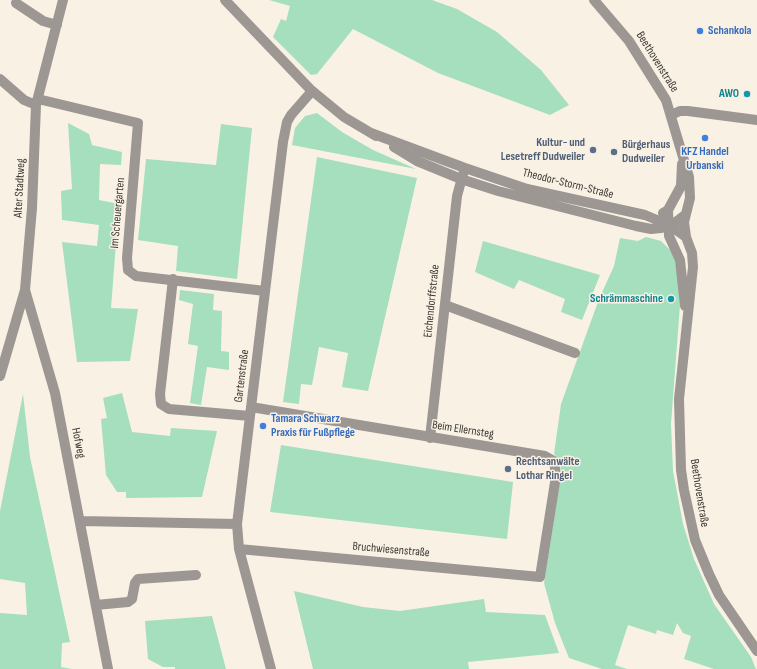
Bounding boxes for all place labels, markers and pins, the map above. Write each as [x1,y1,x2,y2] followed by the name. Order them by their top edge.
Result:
[708,24,751,38] place label: Schankola
[695,26,705,36] marker: Schankola
[719,87,739,101] place label: AWO
[742,89,752,99] marker: AWO
[700,133,710,143] marker: KFZ Handel Urbanski
[501,136,585,164] place label: Kultur- und Lesetreff Dudweiler
[622,138,670,166] place label: Bürgerhaus Dudweiler
[588,145,598,155] marker: Kultur- und Lesetreff Dudweiler
[681,145,729,173] place label: KFZ Handel Urbanski
[609,147,619,157] marker: Bürgerhaus Dudweiler
[590,292,663,306] place label: Schrämmaschine
[666,294,676,304] marker: Schrämmaschine
[271,412,355,440] place label: Tamara Schwarz Praxis für Fußpflege
[258,421,268,431] marker: Tamara Schwarz Praxis für Fußpflege
[516,455,580,483] place label: Rechtsanwälte Lothar Ringel
[503,464,513,474] marker: Rechtsanwälte Lothar Ringel

